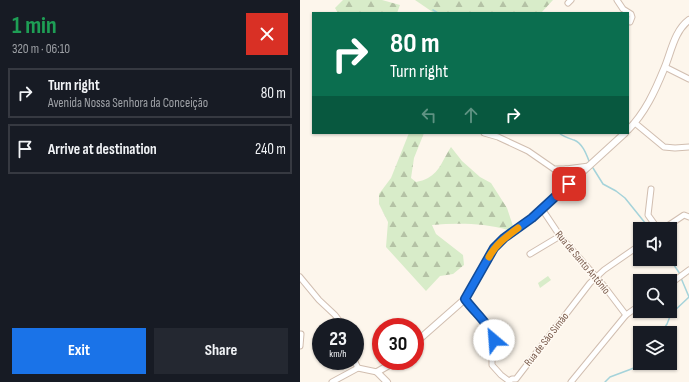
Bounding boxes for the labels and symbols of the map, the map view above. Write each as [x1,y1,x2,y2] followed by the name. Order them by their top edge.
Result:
[552,167,586,201] pin
[552,228,613,297] street label: Rua de Santo António
[521,310,572,369] street label: Rua de São Simão
[372,318,424,370] speed limit sign: 30
[473,319,515,361] position arrow

